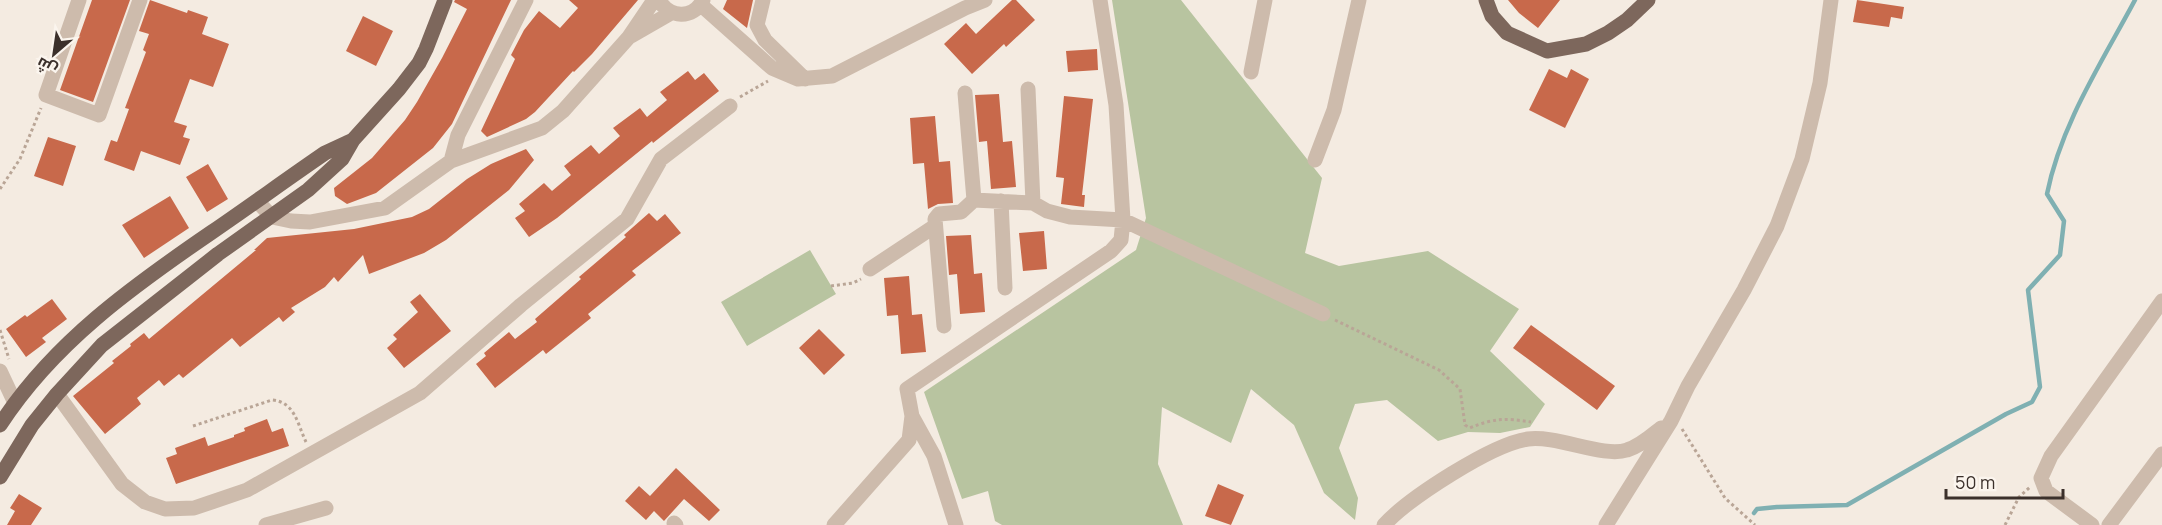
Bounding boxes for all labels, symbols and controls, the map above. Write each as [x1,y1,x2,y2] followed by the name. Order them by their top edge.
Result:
[24,24,84,84] north arrow
[32,53,61,82] text: ش
[1946,462,2063,500] scale bar
[1955,470,1995,494] text: 50 m

